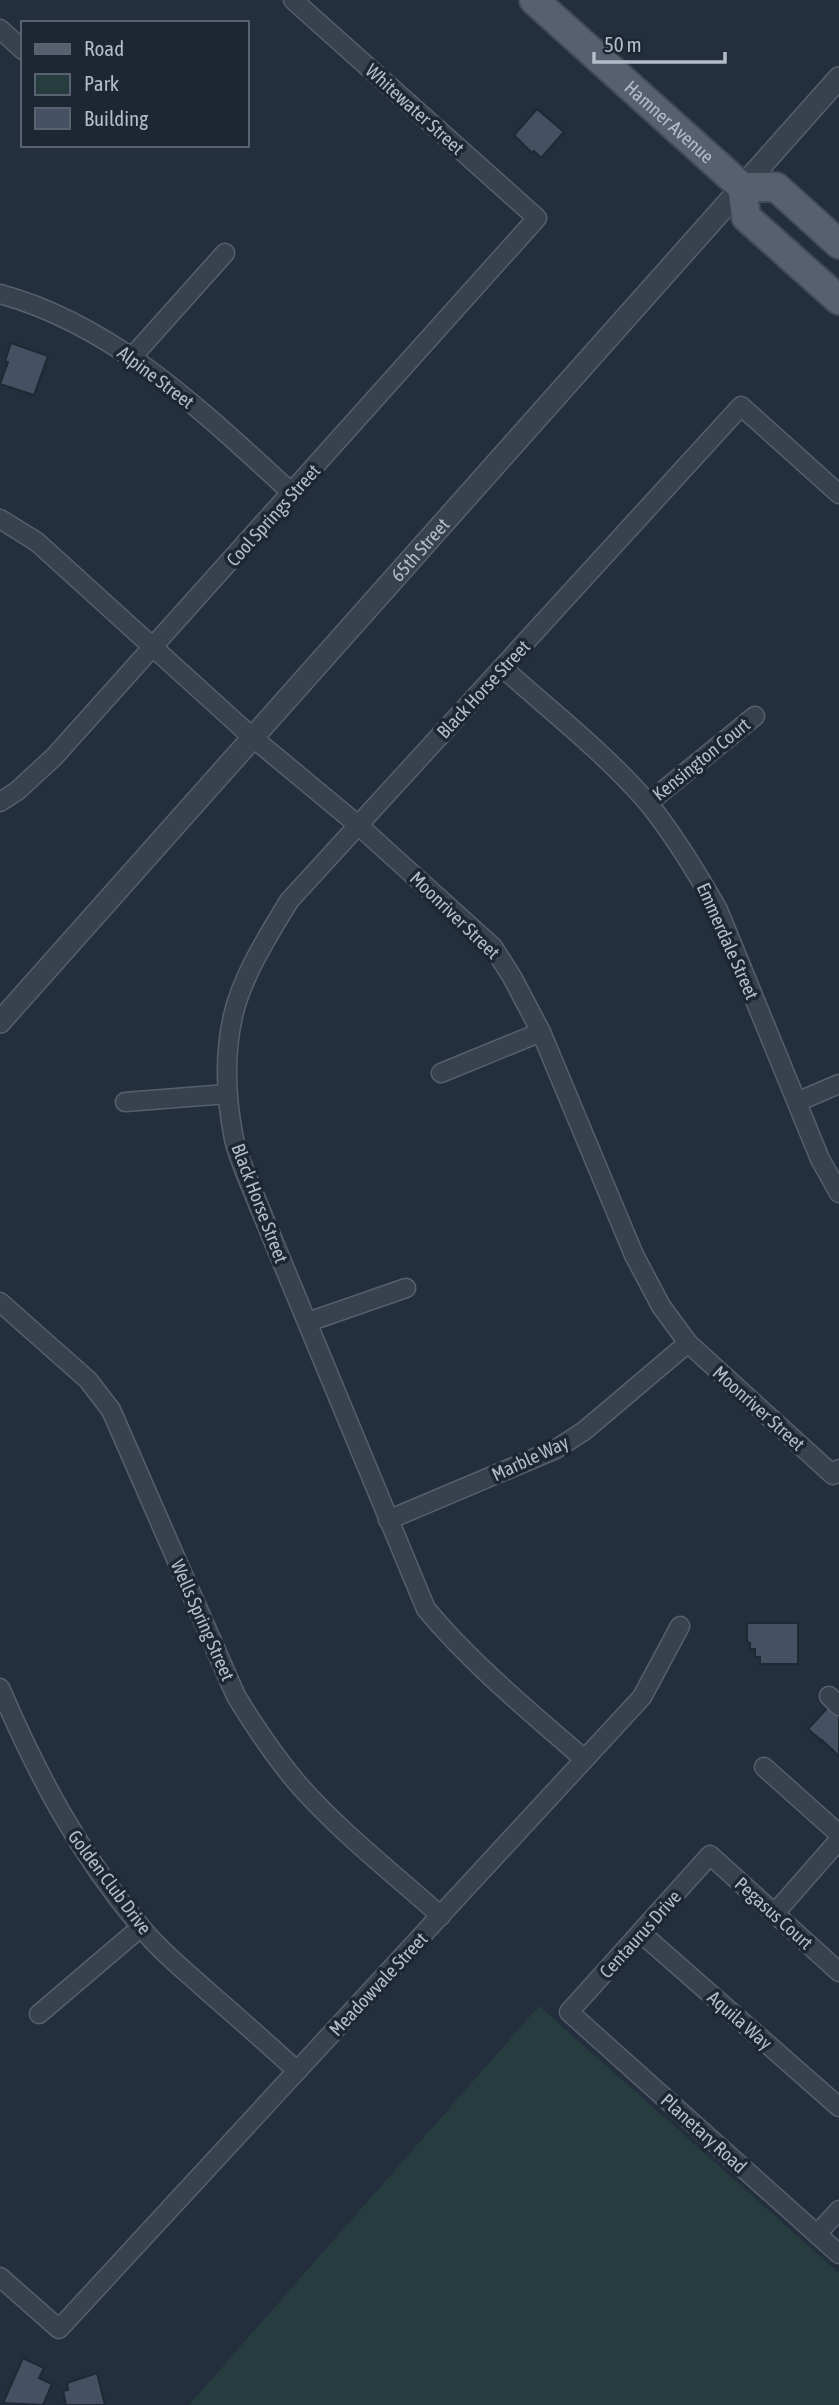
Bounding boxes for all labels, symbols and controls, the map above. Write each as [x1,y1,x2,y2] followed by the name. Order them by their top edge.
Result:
[21,21,248,147] legend
[594,21,725,65] scale bar
[604,32,642,56] text: 50 m
[84,36,124,60] text: Road
[361,59,469,159] street label: Whitewater Street
[84,71,119,95] text: Park
[620,76,718,167] street label: Hamner Avenue
[84,106,148,130] text: Building
[113,341,199,413] street label: Alpine Street
[222,460,324,570] street label: Cool Springs Street
[386,514,454,586] street label: 65th Street
[432,635,534,743] street label: Black Horse Street
[648,713,754,805] street label: Kensington Court
[406,867,504,963] street label: Moonriver Street
[692,879,764,1003] street label: Emmerdale Street
[227,1140,293,1266] street label: Black Horse Street
[709,1361,809,1455] street label: Moonriver Street
[488,1431,572,1485] street label: Marble Way
[167,1556,239,1684] street label: Wells Spring Street
[64,1826,156,1938] street label: Golden Club Drive
[731,1872,817,1954] street label: Pegasus Court
[595,1885,685,1983] street label: Centaurus Drive
[324,1928,432,2040] street label: Meadowvale Street
[703,1986,777,2054] street label: Aquila Way
[657,2089,751,2177] street label: Planetary Road

